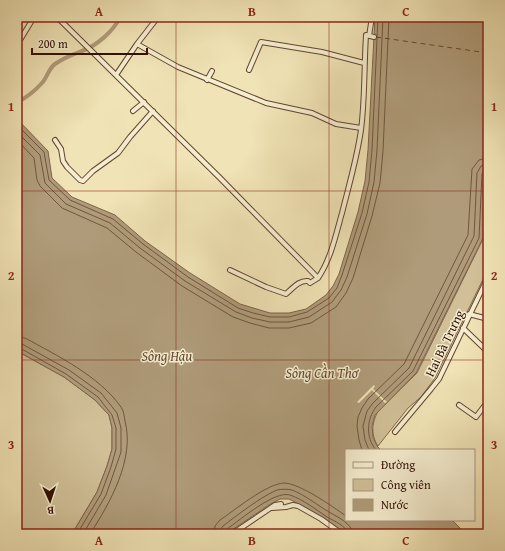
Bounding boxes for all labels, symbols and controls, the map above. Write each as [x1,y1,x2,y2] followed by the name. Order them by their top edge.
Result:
[95,2,104,21] text: A
[248,2,256,21] text: B
[402,2,410,21] text: C
[32,30,147,56] scale bar
[38,35,68,52] text: 200 m
[8,97,14,116] text: 1
[491,97,497,116] text: 1
[8,266,15,285] text: 2
[491,266,498,285] text: 2
[420,306,469,380] street label: Hai Bà Trưng
[142,346,192,366] water label: Sông Hậu
[286,363,360,383] water label: Sông Cần Thơ
[8,435,14,454] text: 3
[491,435,497,454] text: 3
[345,449,475,521] legend
[381,456,415,473] text: Đường
[381,476,431,493] text: Công viên
[30,481,70,521] north arrow
[381,496,409,513] text: Nước
[47,503,54,519] text: B
[95,531,104,550] text: A
[248,531,256,550] text: B
[402,531,410,550] text: C

